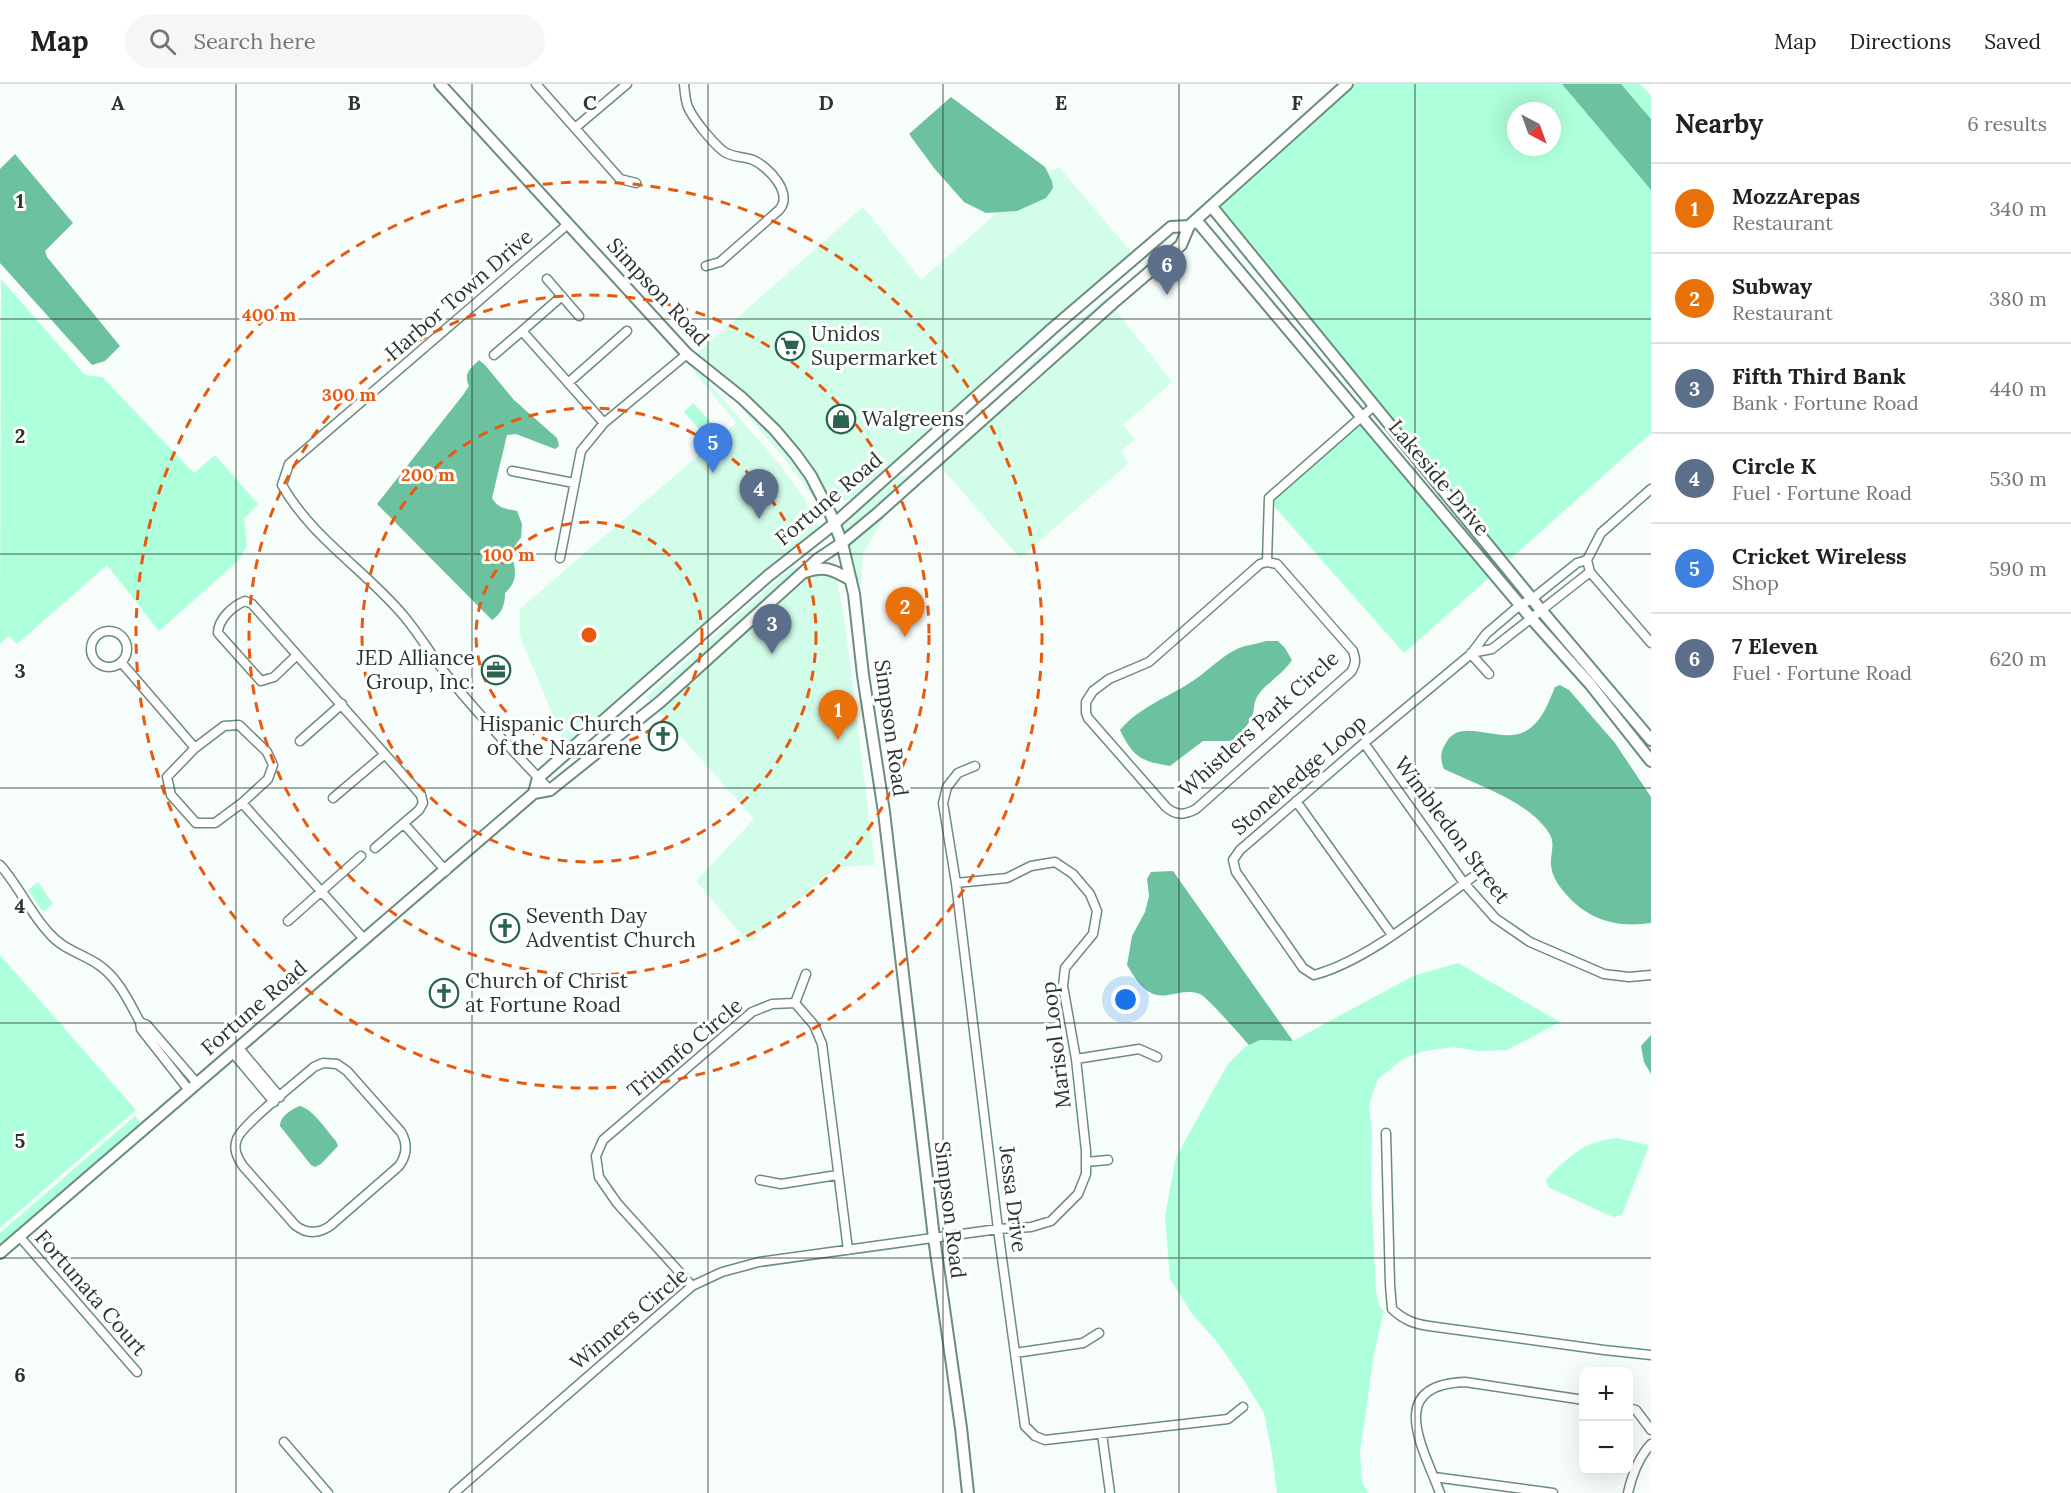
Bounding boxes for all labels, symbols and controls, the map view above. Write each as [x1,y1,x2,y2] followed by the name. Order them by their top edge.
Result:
[125,14,545,68] search box
[30,23,89,59] text: Map
[146,25,179,58] icon: search
[194,27,316,55] text: Search here
[1774,28,1817,55] text: Map
[1850,28,1951,55] text: Directions
[1984,28,2041,55] text: Saved
[111,90,125,115] text: A
[347,90,361,115] text: B
[583,90,597,115] text: C
[818,90,834,115] text: D
[1055,90,1067,115] text: E
[1291,90,1303,115] text: F
[1507,102,1561,156] north arrow
[1675,107,1763,140] text: Nearby
[1967,111,2047,136] text: 6 results
[1732,182,1860,210] text: MozzArepas
[16,188,24,213] text: 1
[1690,196,1699,221] text: 1
[1989,196,2047,221] text: 340 m
[1732,210,1833,235] text: Restaurant
[379,223,538,366] street label: Harbor Town Drive
[601,232,715,351] street label: Simpson Road
[1148,246,1186,295] pin: 6
[1732,272,1812,300] text: Subway
[1689,286,1700,311] text: 2
[1989,286,2047,311] text: 380 m
[1732,300,1833,325] text: Restaurant
[242,303,296,326] text: 400 m
[811,320,938,371] place label: Unidos Supermarket
[774,330,806,362] supermarket icon: Unidos Supermarket
[1732,362,1906,390] text: Fifth Third Bank
[1689,376,1700,401] text: 3
[1990,376,2047,401] text: 440 m
[322,383,377,406] text: 300 m
[1732,390,1919,415] text: Bank · Fortune Road
[825,403,857,435] shop icon: Walgreens
[862,405,964,432] place label: Walgreens
[1383,414,1496,541] street label: Lakeside Drive
[15,423,25,448] text: 2
[694,424,732,473] pin: 5
[770,446,888,551] street label: Fortune Road
[1732,452,1816,480] text: Circle K
[401,463,455,486] text: 200 m
[1689,466,1700,491] text: 4
[1989,466,2047,491] text: 530 m
[740,470,778,519] pin: 4
[1732,480,1912,505] text: Fuel · Fortune Road
[1732,542,1907,570] text: Cricket Wireless
[483,543,535,566] text: 100 m
[1689,556,1700,581] text: 5
[1989,556,2047,581] text: 590 m
[1732,570,1779,595] text: Shop
[886,588,924,637] pin: 2
[752,604,792,654] pin: 3
[579,625,599,645] centre of rings
[1732,632,1818,660] text: 7 Eleven
[355,644,475,695] place label: JED Alliance Group, Inc.
[1173,645,1344,803] street label: Whistlers Park Circle
[1689,646,1700,671] text: 6
[1989,646,2047,671] text: 620 m
[480,654,512,686] office icon: JED Alliance Group, Inc.
[14,658,26,683] text: 3
[869,658,914,798] street label: Simpson Road
[1732,660,1912,685] text: Fuel · Fortune Road
[818,690,858,740] pin: 1
[1225,709,1372,841] street label: Stonehedge Loop
[479,710,642,761] place label: Hispanic Church of the Nazarene
[647,720,679,752] church icon: Hispanic Church of the Nazarene
[1388,751,1517,909] street label: Wimbledon Street
[15,893,26,918] text: 4
[525,902,696,953] place label: Seventh Day Adventist Church
[489,912,521,944] church icon: Seventh Day Adventist Church
[195,954,312,1061] street label: Fortune Road
[465,967,629,1018] place label: Church of Christ at Fortune Road
[428,977,460,1009] church icon: Church of Christ at Fortune Road
[1034,980,1077,1110] street label: Marisol Loop
[1111,985,1140,1014] your location
[622,992,748,1104] street label: Triumfo Circle
[15,1128,26,1153] text: 5
[929,1140,972,1280] street label: Simpson Road
[993,1143,1033,1254] street label: Jessa Drive
[29,1224,154,1362] street label: Fortunata Court
[564,1262,693,1376] street label: Winners Circle
[14,1362,26,1387] text: 6
[1579,1367,1633,1475] map controls
[1579,1367,1633,1421] button: +
[1579,1421,1633,1475] button: −

